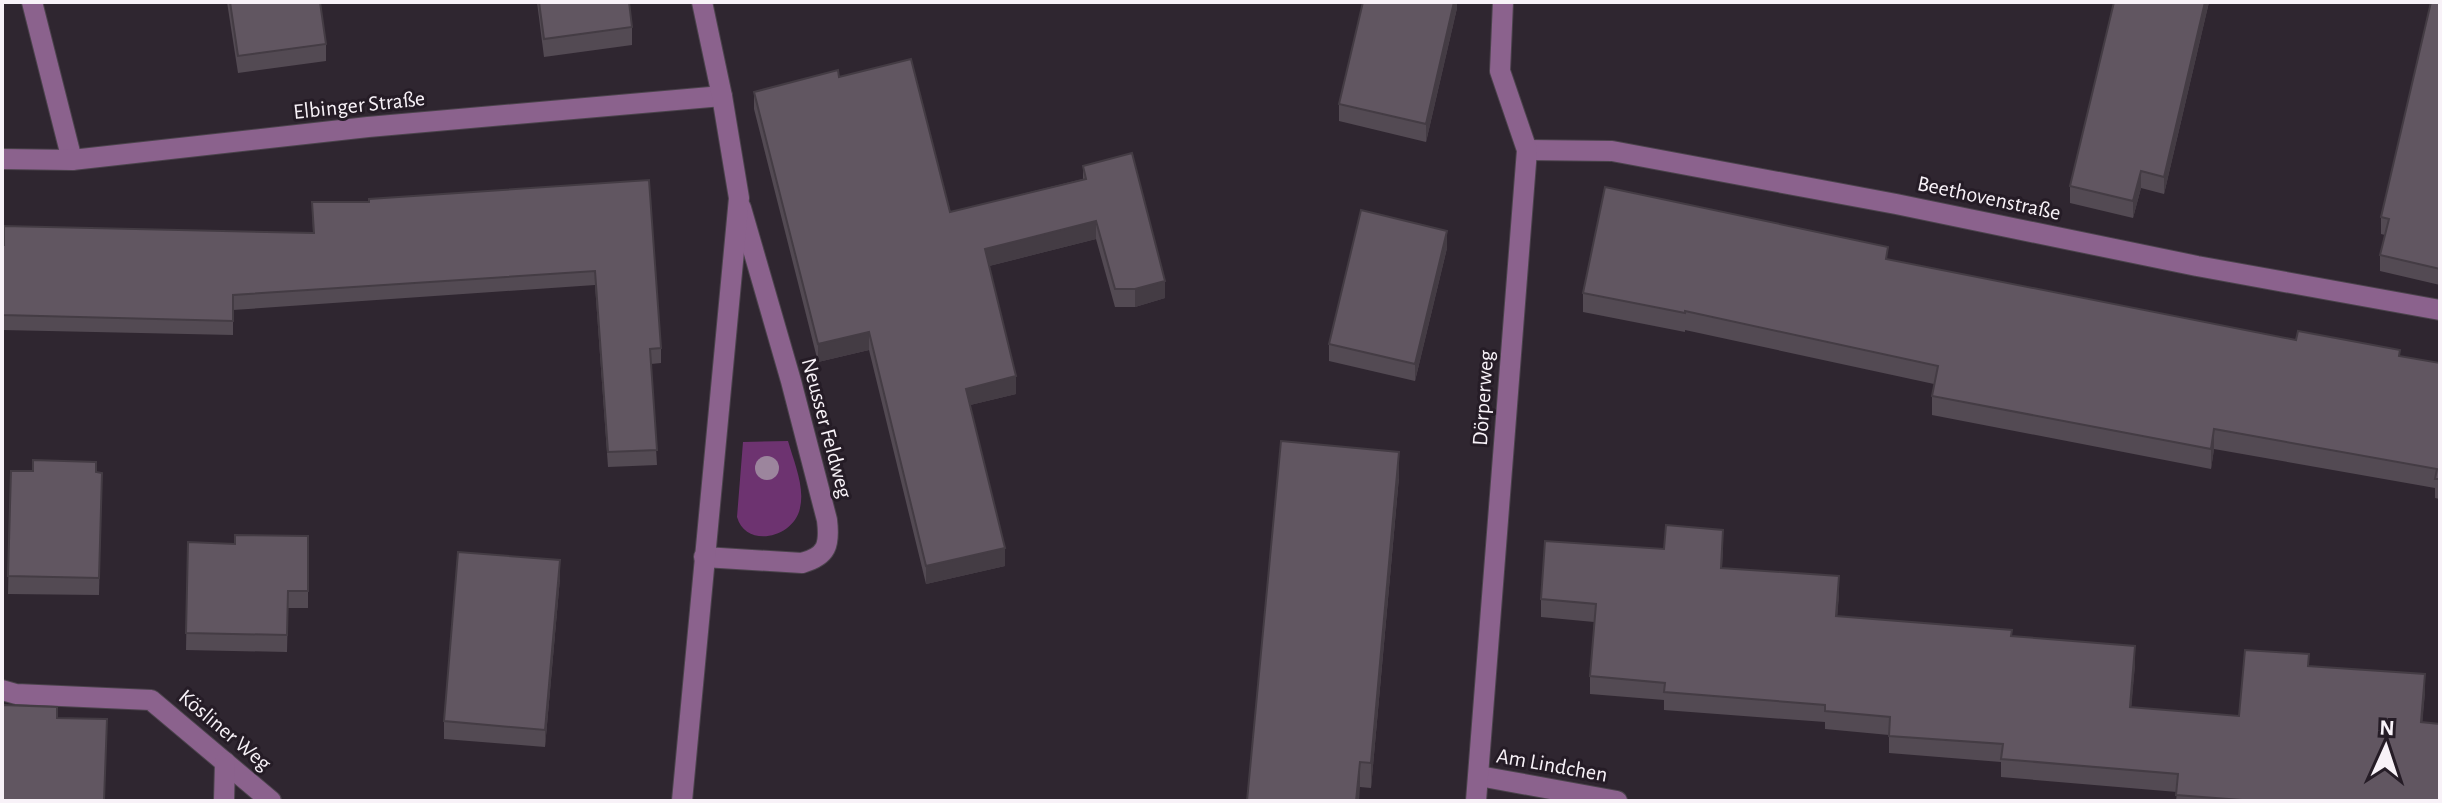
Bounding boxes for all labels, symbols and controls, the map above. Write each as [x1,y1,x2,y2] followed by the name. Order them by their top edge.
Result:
[292,87,426,123] street label: Elbinger Straße
[1915,172,2063,224] street label: Beethovenstraße
[1469,349,1497,447] street label: Dörperweg
[798,356,856,501] street label: Neusser Feldweg
[175,685,275,775] street label: Kösliner Weg
[2346,707,2426,787] north arrow
[2379,717,2395,739] text: N
[1495,744,1609,786] street label: Am Lindchen

